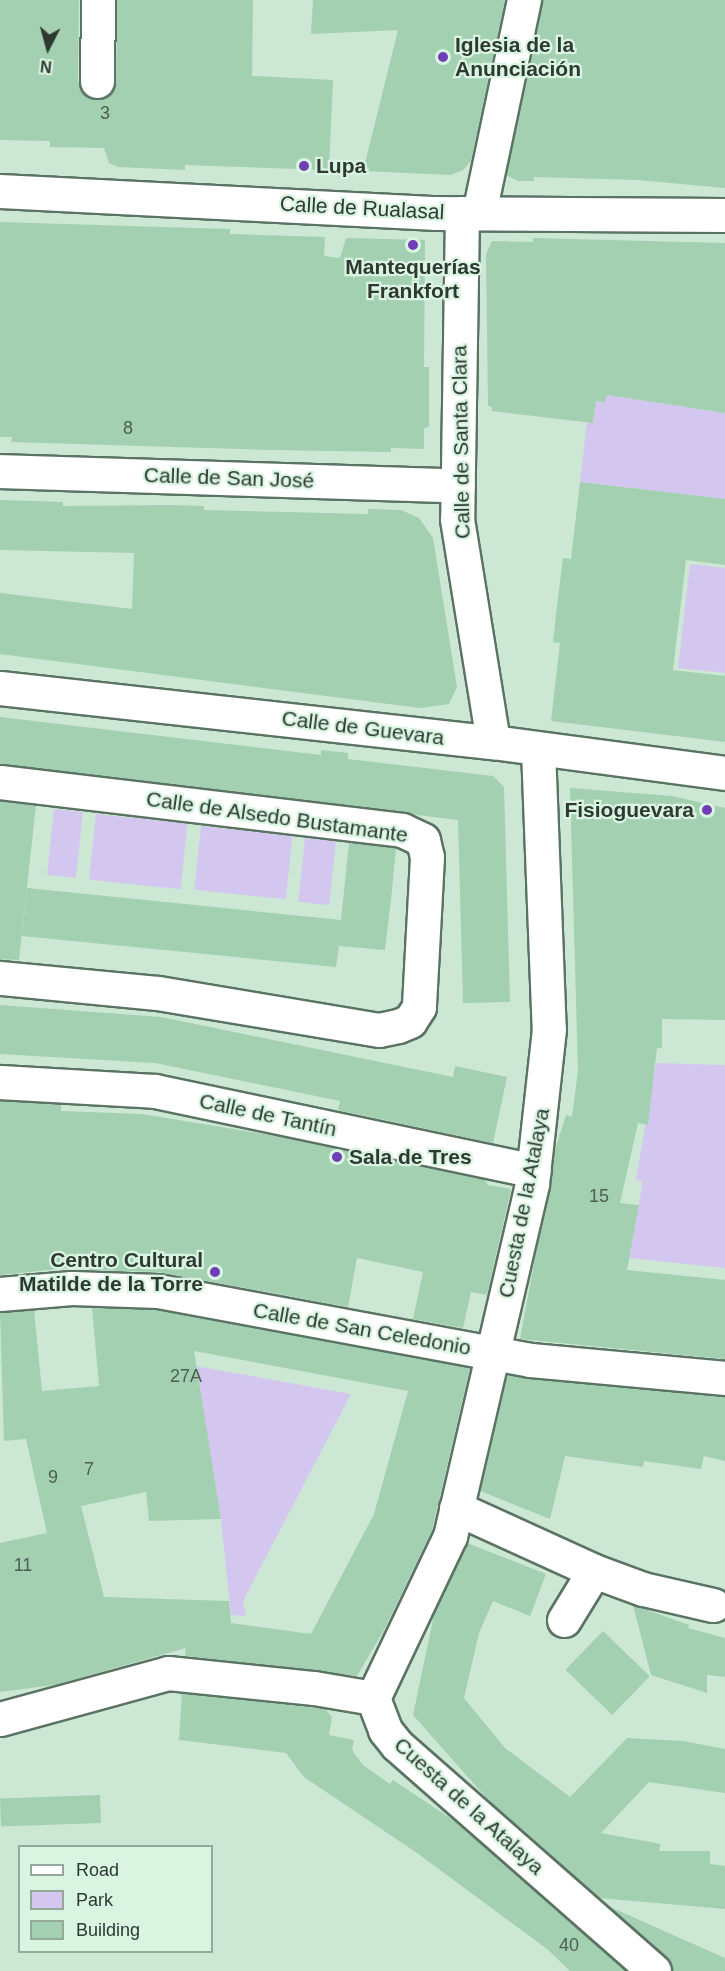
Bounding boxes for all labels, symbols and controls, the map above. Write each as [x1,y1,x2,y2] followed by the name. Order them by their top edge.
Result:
[18,18,78,78] north arrow
[455,32,581,82] place label: Iglesia de la Anunciación
[436,50,450,64] marker: Iglesia de la Anunciación
[39,57,53,75] text: N
[100,102,110,124] house number: 3
[316,153,366,179] place label: Lupa
[297,159,311,173] marker: Lupa
[279,191,445,225] street label: Calle de Rualasal
[406,238,420,252] marker: Mantequerías Frankfort
[345,254,481,304] place label: Mantequerías Frankfort
[447,345,475,539] street label: Calle de Santa Clara
[123,417,133,439] house number: 8
[143,462,315,494] street label: Calle de San José
[280,706,446,750] street label: Calle de Guevara
[144,786,410,848] street label: Calle de Alsedo Bustamante
[564,797,694,823] place label: Fisioguevara
[698,801,716,819] marker: Fisioguevara
[197,1088,339,1142] street label: Calle de Tantín
[493,1105,555,1301] street label: Cuesta de la Atalaya
[349,1144,472,1170] place label: Sala de Tres
[330,1150,344,1164] marker: Sala de Tres
[589,1185,609,1207] house number: 15
[19,1247,203,1297] place label: Centro Cultural Matilde de la Torre
[208,1265,222,1279] marker: Centro Cultural Matilde de la Torre
[251,1297,473,1361] street label: Calle de San Celedonio
[170,1365,202,1387] house number: 27A
[84,1458,94,1480] house number: 7
[48,1466,58,1488] house number: 9
[14,1554,32,1576] house number: 11
[389,1732,549,1880] street label: Cuesta de la Atalaya
[18,1845,213,1953] legend
[76,1860,119,1880] text: Road
[76,1890,113,1910] text: Park
[76,1920,140,1940] text: Building
[559,1934,579,1956] house number: 40

